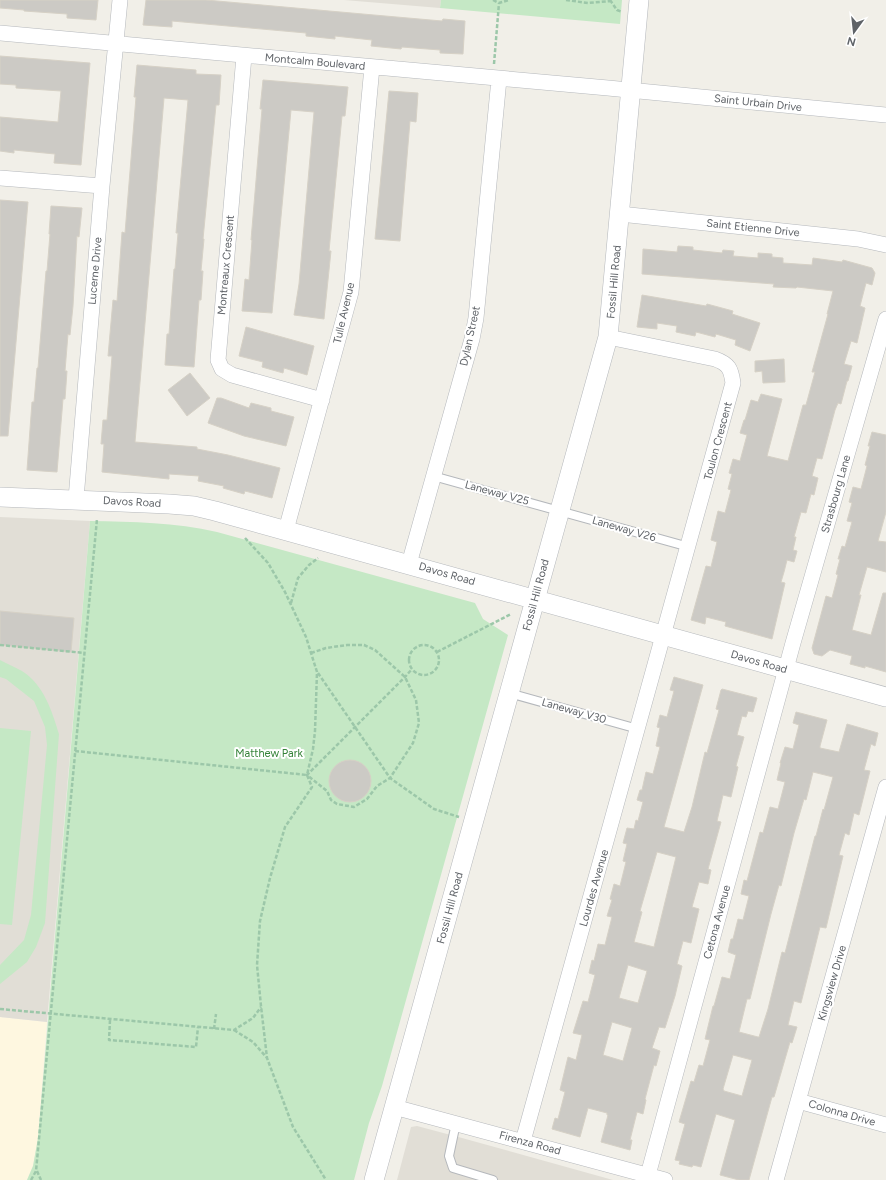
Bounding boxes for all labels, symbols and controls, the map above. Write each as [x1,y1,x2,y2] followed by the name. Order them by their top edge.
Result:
[834,12,874,52] north arrow
[846,34,857,49] text: N
[264,51,366,73] street label: Montcalm Boulevard
[713,92,803,114] street label: Saint Urbain Drive
[215,214,237,316] street label: Montreaux Crescent
[706,217,800,239] street label: Saint Etienne Drive
[86,237,104,305] street label: Lucerne Drive
[604,245,624,319] street label: Fossil Hill Road
[331,281,357,345] street label: Tulle Avenue
[457,305,483,367] street label: Dylan Street
[701,400,735,482] street label: Toulon Crescent
[819,453,853,535] street label: Strasbourg Lane
[463,478,531,508] street label: Laneway V25
[103,494,161,510] street label: Davos Road
[591,514,657,544] street label: Laneway V26
[520,558,552,632] street label: Fossil Hill Road
[417,560,477,588] street label: Davos Road
[729,648,789,676] street label: Davos Road
[540,696,608,726] street label: Laneway V30
[235,747,303,760] park label: Matthew Park
[577,848,611,928] street label: Lourdes Avenue
[434,871,466,945] street label: Fossil Hill Road
[701,884,733,960] street label: Cetona Avenue
[815,944,849,1022] street label: Kingsview Drive
[807,1097,877,1129] street label: Colonna Drive
[498,1129,562,1157] street label: Firenza Road

